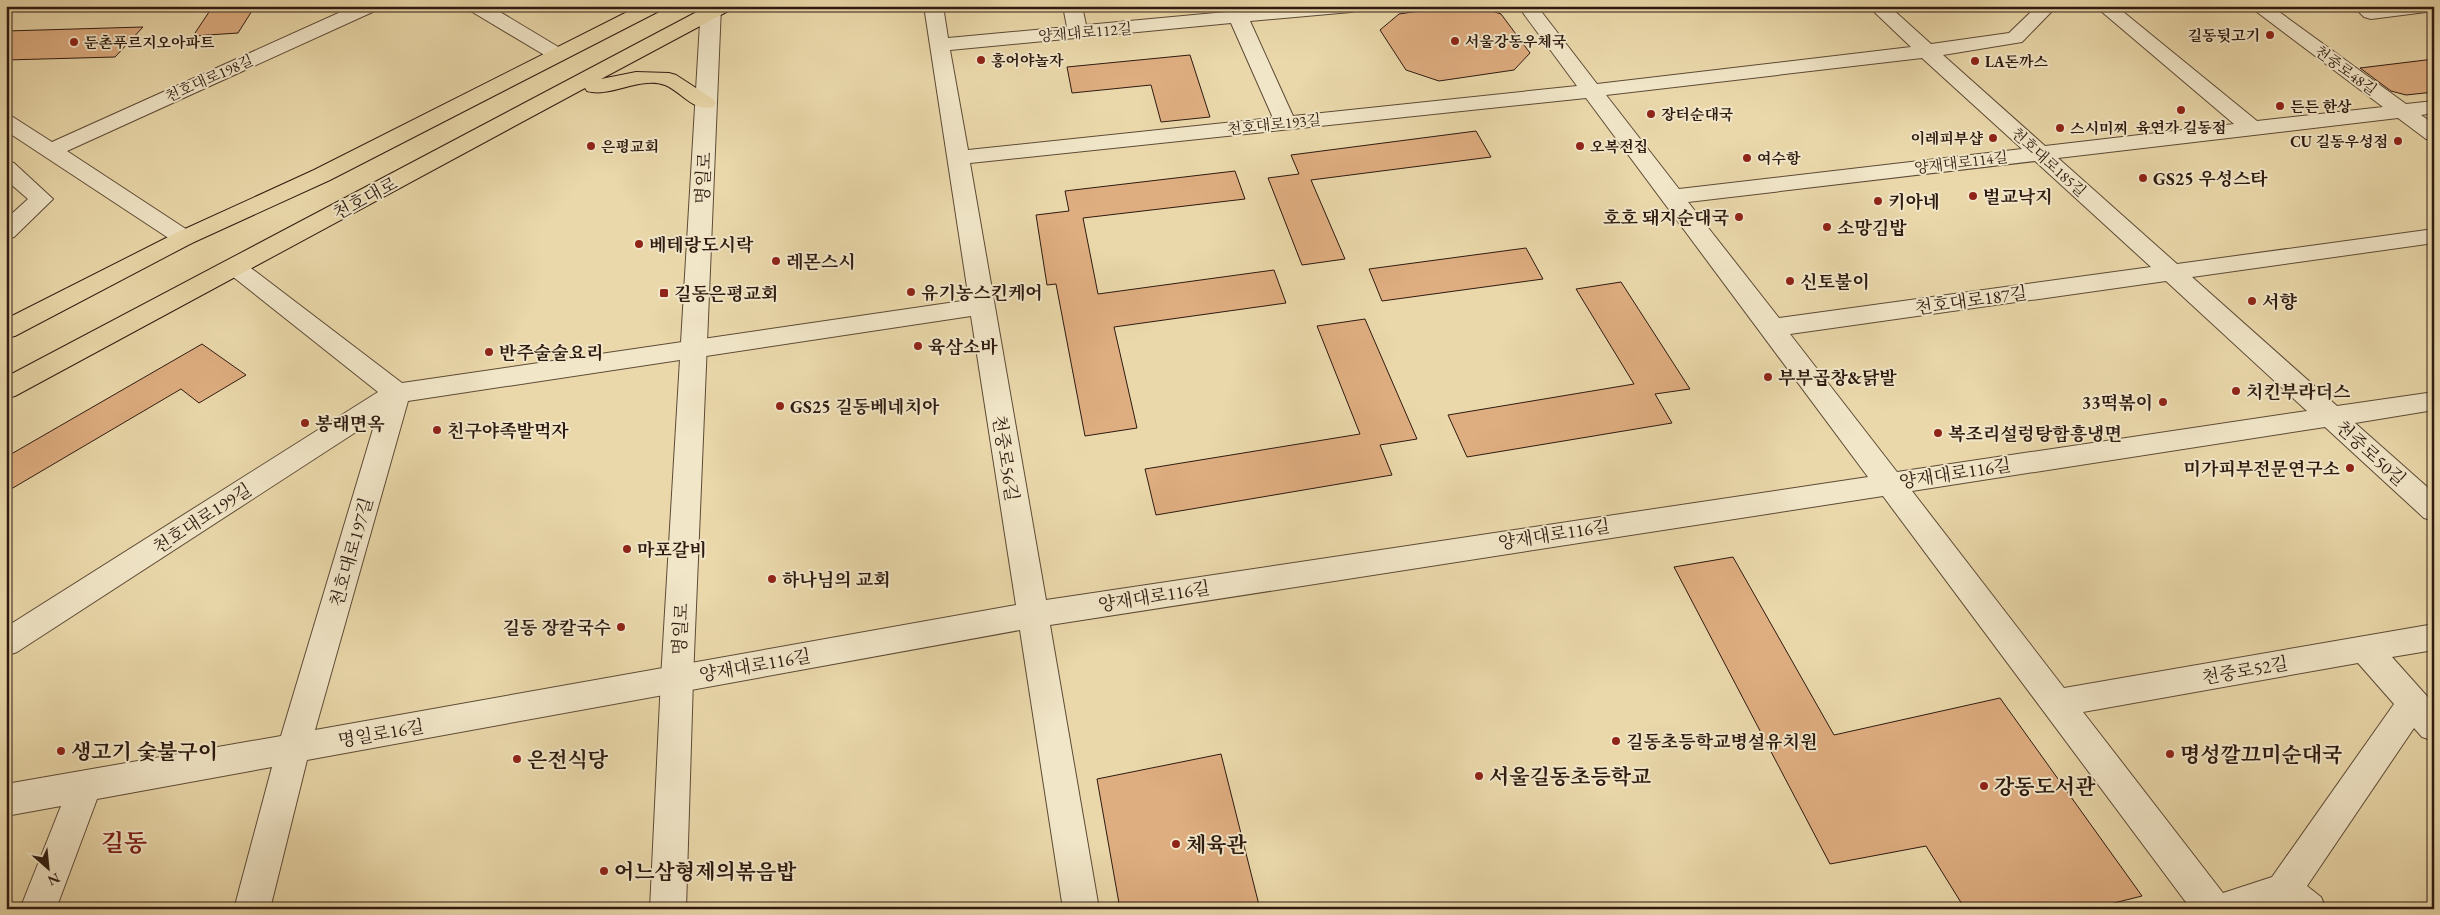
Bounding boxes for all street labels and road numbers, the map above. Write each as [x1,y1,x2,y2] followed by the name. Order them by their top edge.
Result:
[1037,18,1133,46] street label: 양재대로112길
[2311,41,2381,99] street label: 천중로48길
[162,50,256,106] street label: 천호대로198길
[1226,110,1322,138] street label: 천호대로193길
[2008,123,2090,201] street label: 천호대로185길
[1913,147,2009,177] street label: 양재대로114길
[690,151,716,205] street label: 명일로
[329,172,401,224] street label: 천호대로
[1914,281,2028,319] street label: 천호대로187길
[988,413,1024,503] street label: 천중로56길
[2331,415,2411,491] street label: 천중로50길
[1897,453,2013,493] street label: 양재대로116길
[148,478,256,558] street label: 천호대로199길
[324,495,378,609] street label: 천호대로197길
[1496,514,1612,554] street label: 양재대로116길
[1096,576,1212,616] street label: 양재대로116길
[667,602,693,656] street label: 명일로
[697,644,813,686] street label: 양재대로116길
[2200,651,2290,689] street label: 천중로52길
[336,714,426,752] street label: 명일로16길

